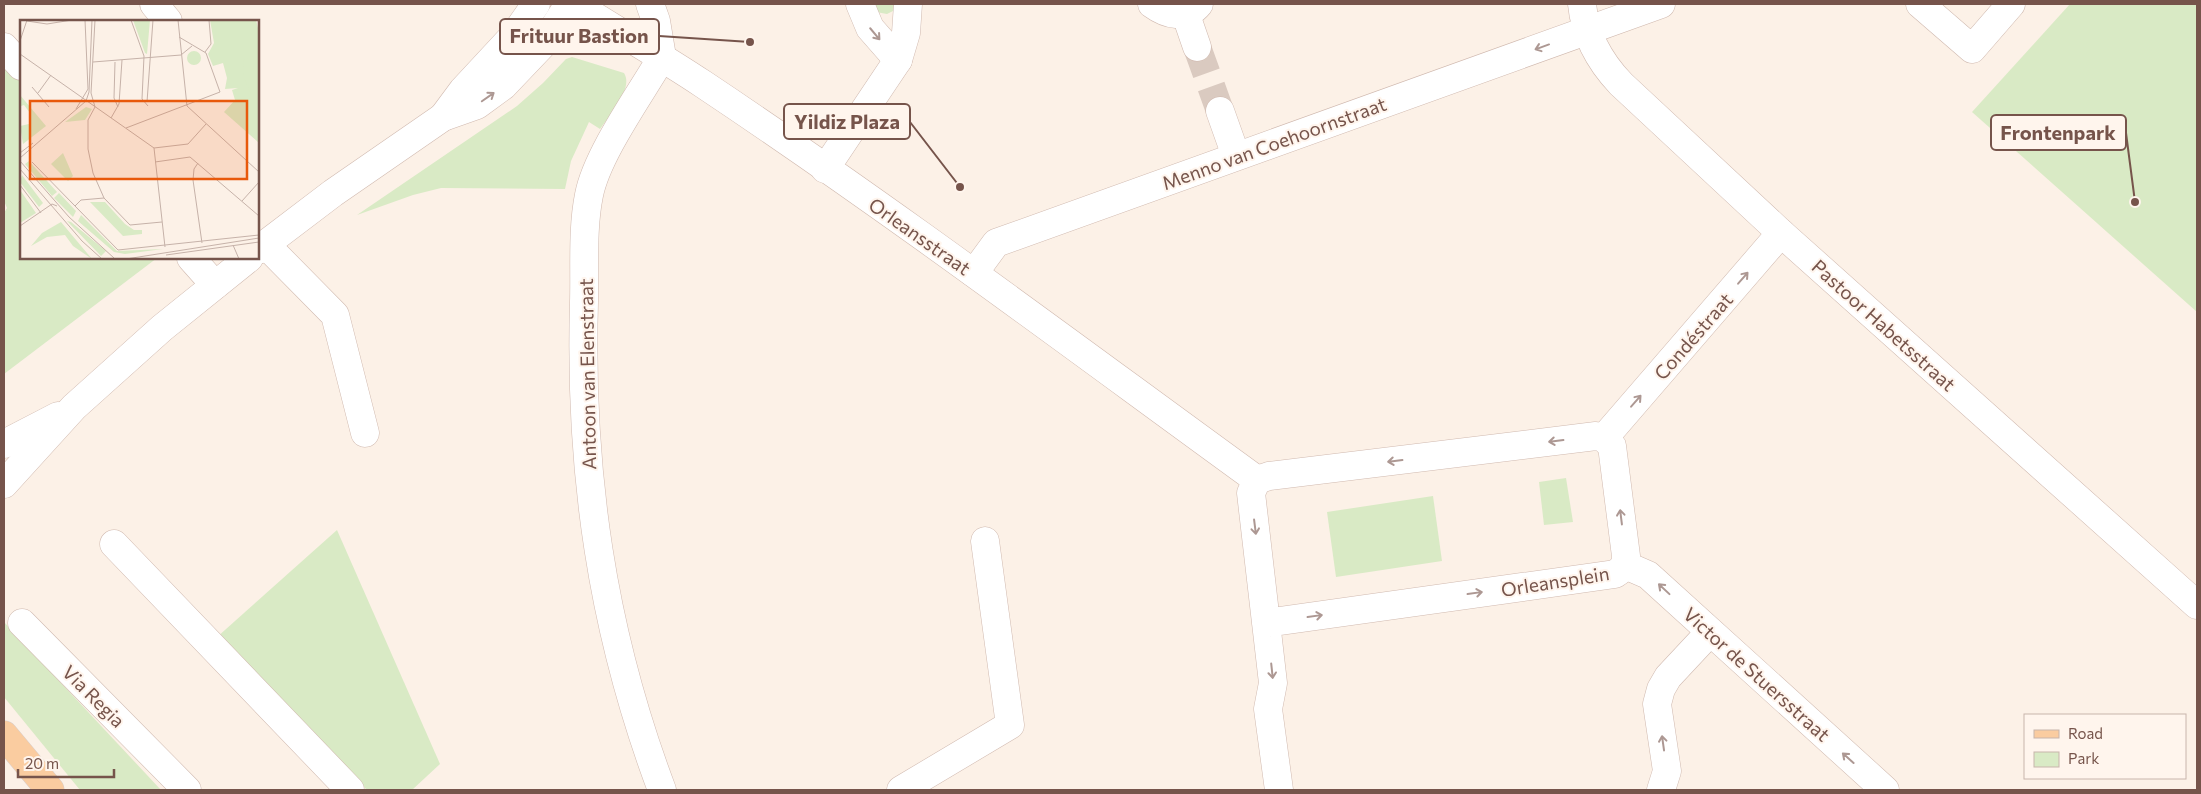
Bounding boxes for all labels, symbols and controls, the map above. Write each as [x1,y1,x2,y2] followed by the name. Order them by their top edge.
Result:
[500,19,659,54] callout: Frituur Bastion
[20,20,259,259] inset map
[509,23,649,47] text: Frituur Bastion
[870,27,881,40] one-way arrow
[1535,43,1550,52] one-way arrow
[481,92,495,102] one-way arrow
[1159,92,1389,194] street label: Menno van Coehoornstraat
[784,104,910,139] callout: Yildiz Plaza
[794,109,900,133] text: Yildiz Plaza
[1991,115,2126,150] callout: Frontenpark
[2000,120,2116,144] text: Frontenpark
[865,192,975,280] street label: Orleansstraat
[1807,254,1961,396] street label: Pastoor Habetsstraat
[1737,272,1748,285] one-way arrow
[574,278,600,470] street label: Antoon van Elenstraat
[1649,288,1737,384] street label: Condéstraat
[1631,395,1642,408] one-way arrow
[1548,436,1564,446] one-way arrow
[1387,456,1403,466] one-way arrow
[1616,509,1626,525] one-way arrow
[1250,519,1260,535] one-way arrow
[1499,561,1611,601] street label: Orleansplein
[1657,583,1670,595] one-way arrow
[1467,588,1483,598] one-way arrow
[1679,602,1835,746] street label: Victor de Stuersstraat
[1306,611,1322,621] one-way arrow
[58,660,130,732] street label: Via Regia
[1267,663,1277,679] one-way arrow
[2024,714,2186,779] legend
[2068,724,2103,742] text: Road
[1657,735,1667,751] one-way arrow
[18,746,114,778] scale bar
[2068,749,2099,767] text: Park
[1842,752,1855,763] one-way arrow
[25,754,59,772] text: 20 m

